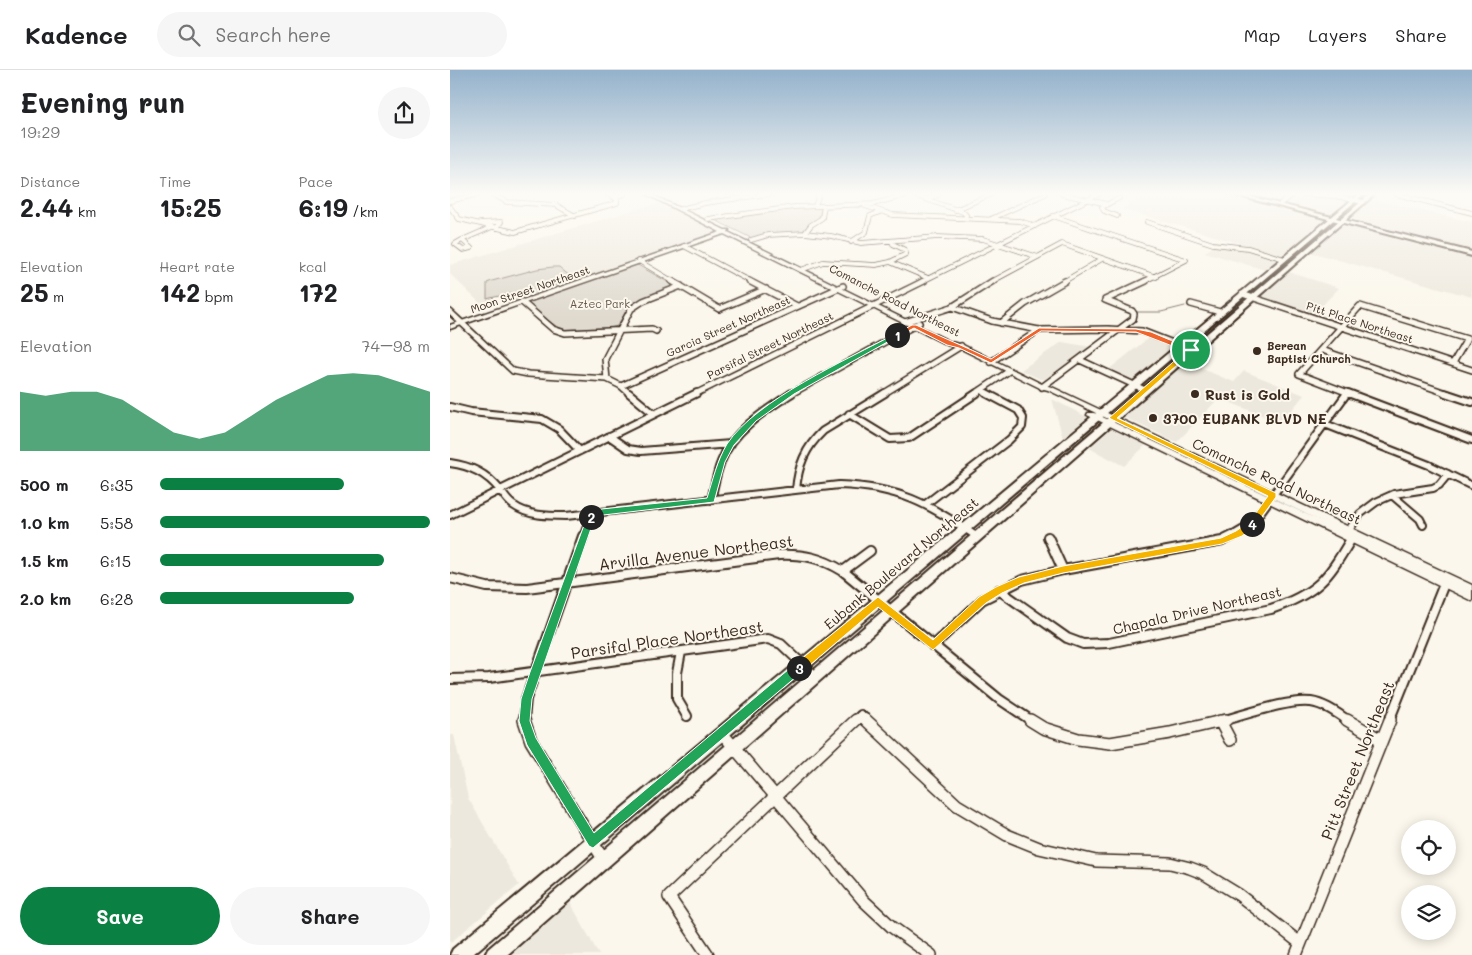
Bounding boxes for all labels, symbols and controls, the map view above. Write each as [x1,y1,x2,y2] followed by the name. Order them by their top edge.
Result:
[157,12,507,57] search box
[25,19,127,50] text: Kadence
[175,21,203,49] icon: search
[215,22,331,47] text: Search here
[1244,23,1280,47] text: Map
[1308,23,1367,47] text: Layers
[1395,23,1447,47] text: Share
[20,84,185,120] text: Evening run
[378,87,430,139] button: share
[20,121,60,142] text: 19:29
[20,172,80,191] text: Distance
[159,172,191,191] text: Time
[299,172,333,191] text: Pace
[20,191,73,223] text: 2.44
[159,191,222,223] text: 15:25
[299,191,348,223] text: 6:19
[73,202,96,221] text: km
[348,202,378,221] text: /km
[20,257,83,276] text: Elevation
[159,257,235,276] text: Heart rate
[299,257,327,276] text: kcal
[827,260,963,340] street label: Comanche Road Northeast
[468,262,592,316] street label: Moon Street Northeast
[20,276,49,308] text: 25
[159,276,200,308] text: 142
[299,276,338,308] text: 172
[49,287,64,306] text: m
[200,287,233,306] text: bpm
[664,292,793,360] street label: Garcia Street Northeast
[570,296,630,311] park label: Aztec Park
[1305,298,1415,346] street label: Pitt Place Northeast
[704,308,836,382] street label: Parsifal Street Northeast
[884,322,910,348] pin: 1
[894,326,901,345] text: 1
[1170,329,1212,371] pin
[20,335,92,356] text: Elevation
[362,335,430,356] text: 74–98 m
[1177,336,1205,364] icon: arrive
[1267,338,1351,366] place label: Berean Baptist Church
[1251,345,1263,357] marker: Berean Baptist Church
[1205,385,1290,404] place label: Rust is Gold
[1189,388,1201,400] marker: Rust is Gold
[1163,409,1327,428] place label: 3700 EUBANK BLVD NE
[1147,412,1159,424] marker: 3700 EUBANK BLVD NE
[1189,433,1365,529] street label: Comanche Road Northeast
[20,474,68,495] text: 500 m
[100,474,133,495] text: 6:35
[820,493,982,633] street label: Eubank Boulevard Northeast
[578,504,604,530] pin: 2
[588,508,595,527] text: 2
[20,512,69,533] text: 1.0 km
[100,512,133,533] text: 5:58
[1240,512,1264,536] pin: 4
[1248,515,1257,534] text: 4
[597,530,795,574] street label: Arvilla Avenue Northeast
[20,550,68,571] text: 1.5 km
[100,550,131,571] text: 6:15
[1111,581,1283,639] street label: Chapala Drive Northeast
[20,588,71,609] text: 2.0 km
[100,588,133,609] text: 6:28
[569,615,765,663] street label: Parsifal Place Northeast
[786,656,812,680] pin: 3
[795,659,804,678] text: 3
[1315,677,1399,843] street label: Pitt Street Northeast
[1401,820,1456,940] map controls
[1401,820,1456,875] button: locate
[1401,885,1456,940] button: layers
[20,887,220,945] button: Save
[230,887,430,945] button: Share

